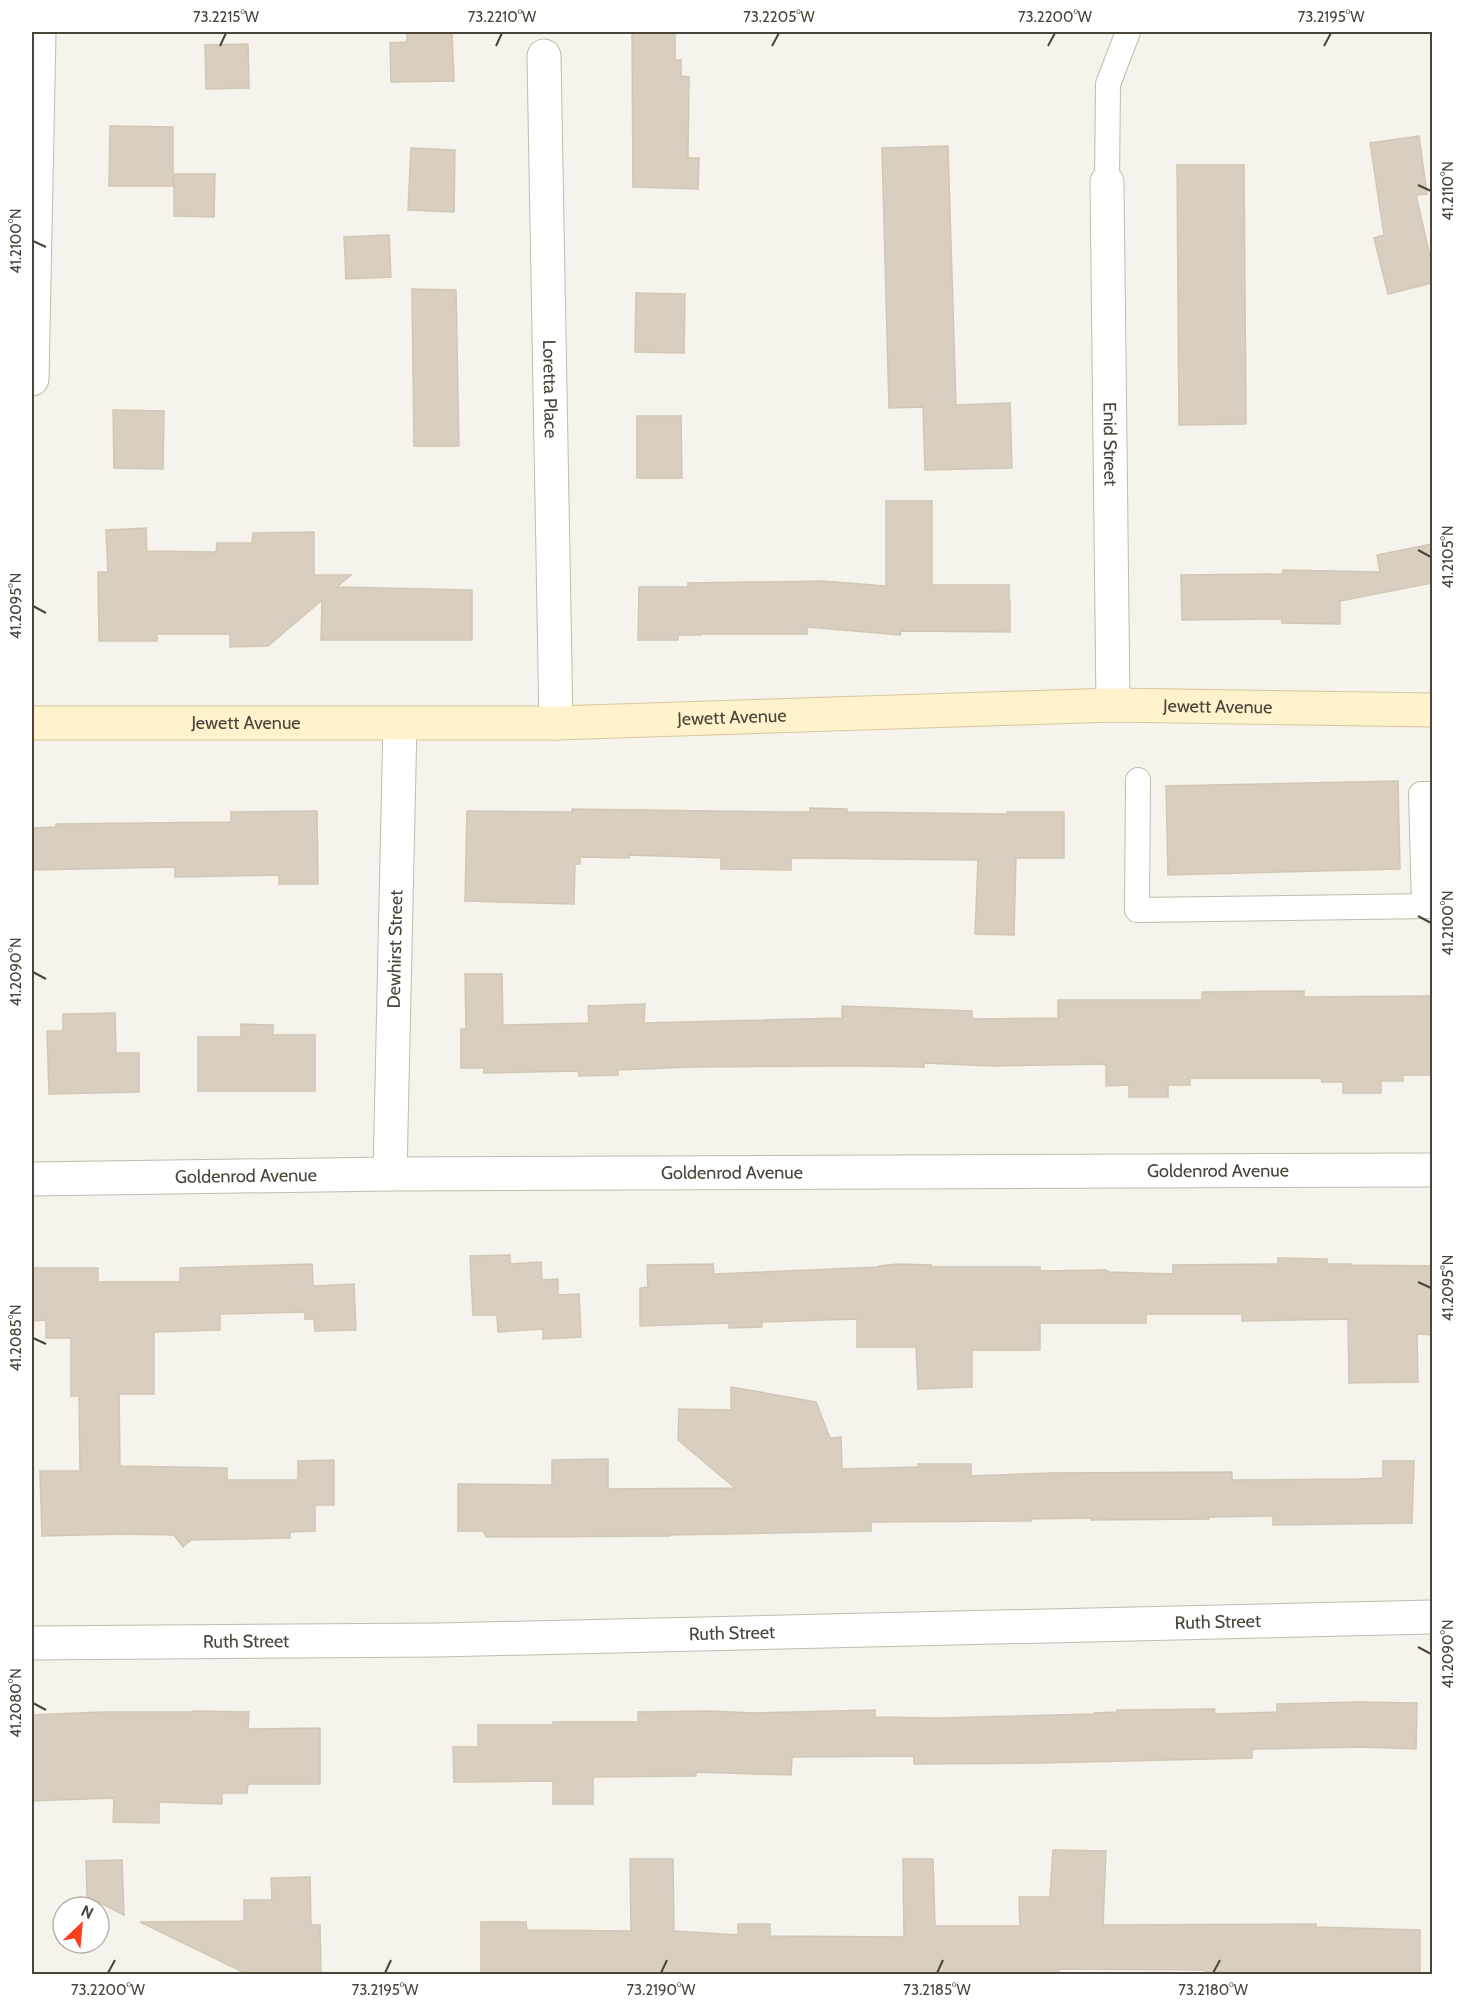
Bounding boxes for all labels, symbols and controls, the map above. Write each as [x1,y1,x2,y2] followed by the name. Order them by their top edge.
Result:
[193,8,260,26] text: 73.2215°W
[468,8,537,26] text: 73.2210°W
[743,8,816,26] text: 73.2205°W
[1018,8,1093,26] text: 73.2200°W
[1298,8,1365,26] text: 73.2195°W
[1439,161,1457,221] text: 41.2110°N
[7,208,25,274] text: 41.2100°N
[538,339,562,438] street label: Loretta Place
[1099,402,1121,486] street label: Enid Street
[1439,526,1457,588] text: 41.2105°N
[7,573,25,639] text: 41.2095°N
[1162,695,1272,718] street label: Jewett Avenue
[676,705,787,730] street label: Jewett Avenue
[190,712,301,734] street label: Jewett Avenue
[383,890,407,1009] street label: Dewhirst Street
[1439,890,1457,956] text: 41.2100°N
[7,938,25,1006] text: 41.2090°N
[1147,1160,1289,1182] street label: Goldenrod Avenue
[661,1161,803,1184] street label: Goldenrod Avenue
[175,1164,317,1188] street label: Goldenrod Avenue
[1439,1255,1457,1321] text: 41.2095°N
[7,1304,25,1372] text: 41.2085°N
[1174,1610,1261,1634] street label: Ruth Street
[1439,1620,1457,1688] text: 41.2090°N
[689,1621,775,1645] street label: Ruth Street
[203,1630,289,1653] street label: Ruth Street
[7,1668,25,1738] text: 41.2080°N
[51,1895,111,1955] north arrow
[78,1901,97,1923] text: N
[71,1981,146,1999] text: 73.2200°W
[352,1981,419,1999] text: 73.2195°W
[626,1981,696,1999] text: 73.2190°W
[903,1981,971,1999] text: 73.2185°W
[1178,1981,1249,1999] text: 73.2180°W

